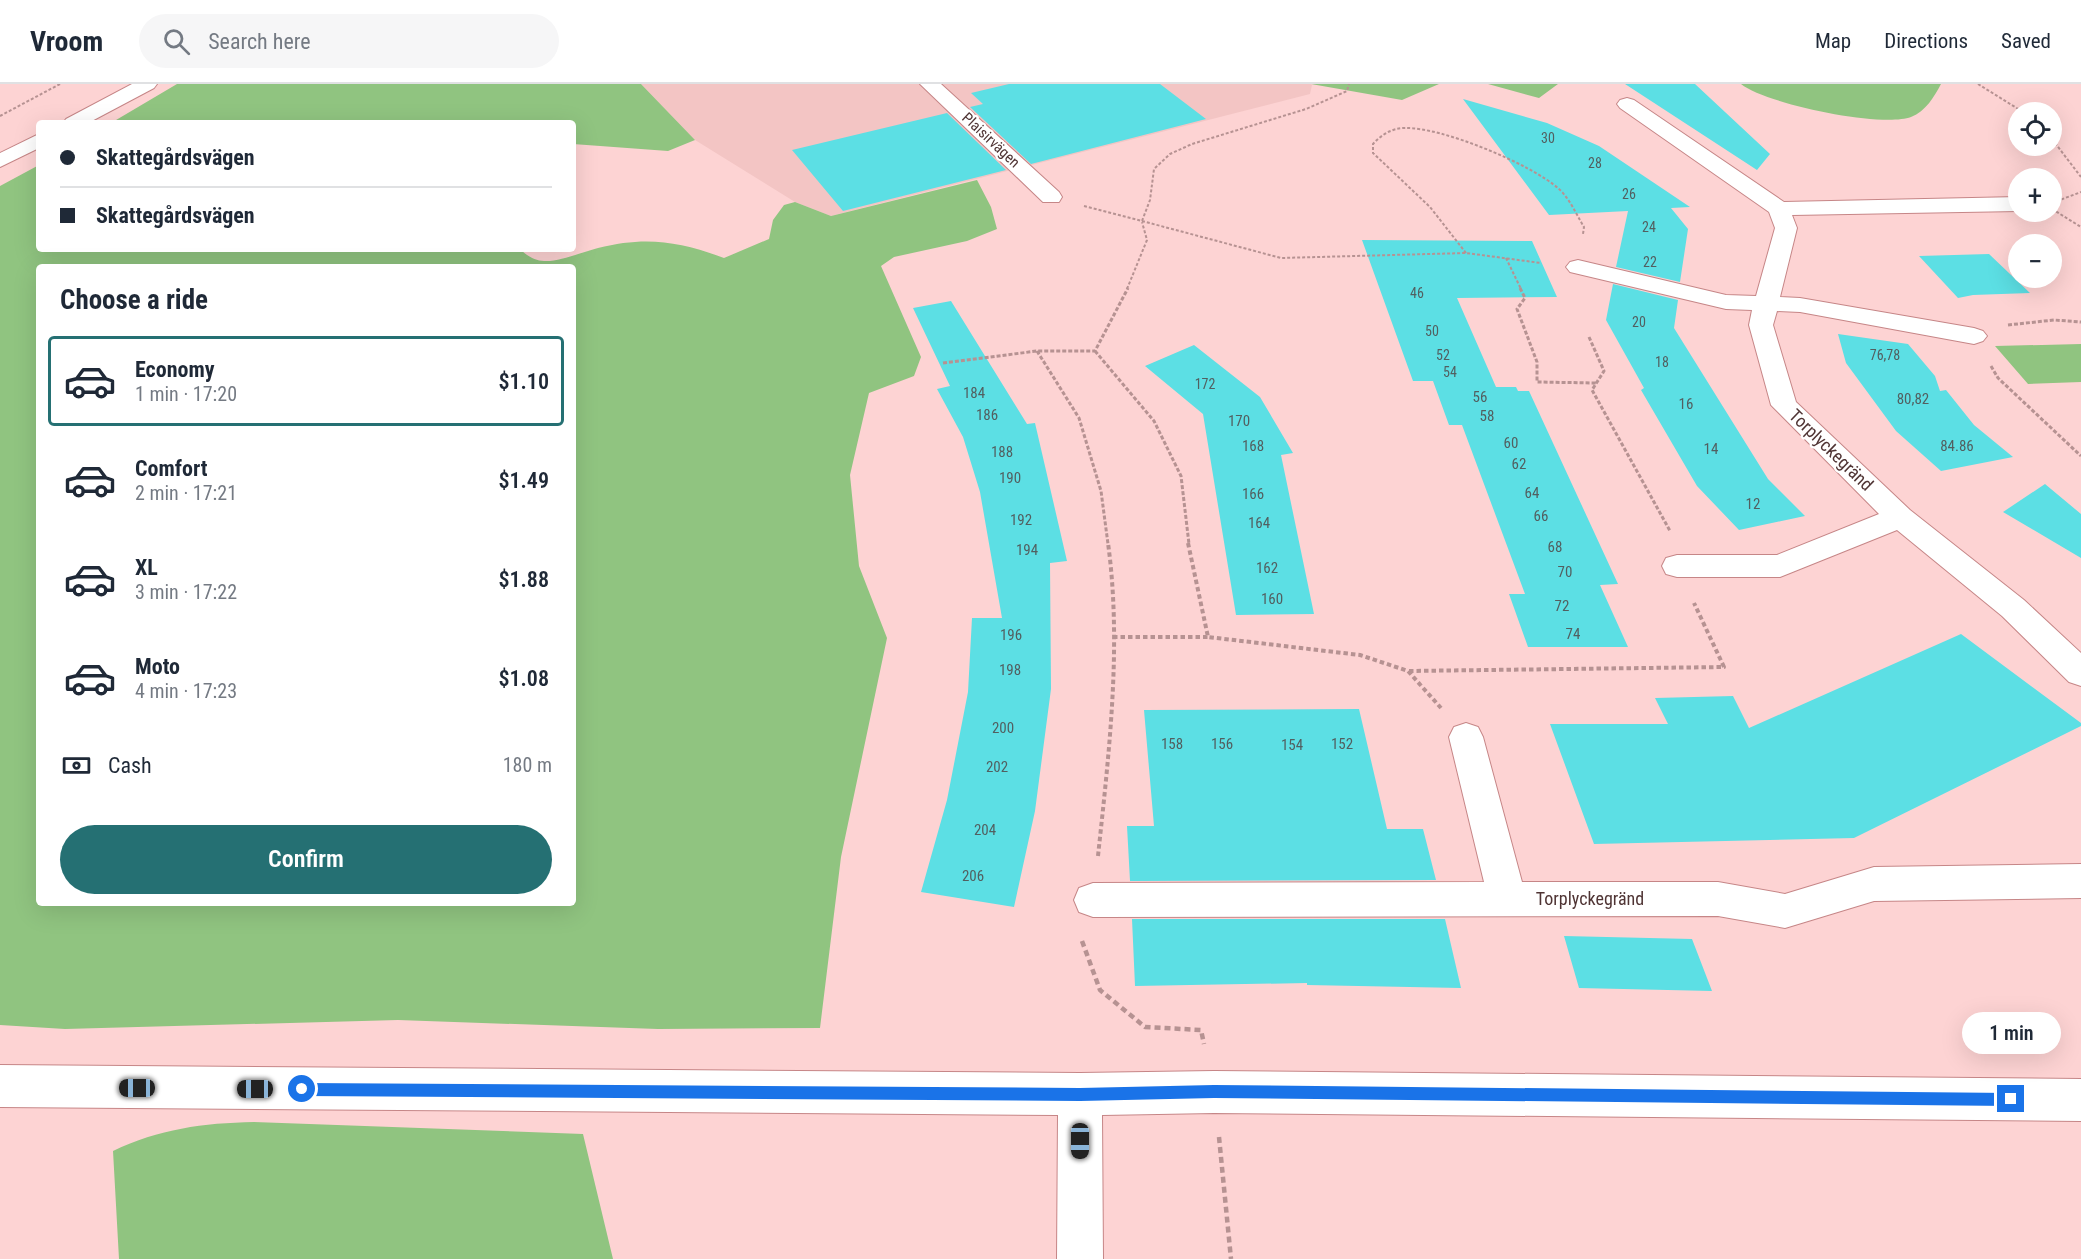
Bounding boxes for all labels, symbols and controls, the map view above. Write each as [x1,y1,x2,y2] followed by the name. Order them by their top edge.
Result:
[139,14,559,68] search box
[30,25,103,58] text: Vroom
[160,25,193,58] icon: search
[208,29,311,54] text: Search here
[1815,29,1851,53] text: Map
[1884,29,1968,53] text: Directions
[2001,29,2051,53] text: Saved
[2008,102,2062,288] map controls
[2008,102,2062,156] button: locate
[958,109,1024,171] street label: Plaisirvägen
[1541,130,1555,146] house number: 30
[96,145,255,170] text: Skattegårdsvägen
[1588,155,1602,171] house number: 28
[2008,168,2062,222] button: +
[1622,186,1636,202] house number: 26
[96,203,255,228] text: Skattegårdsvägen
[1642,219,1656,235] house number: 24
[2008,234,2062,288] button: −
[1643,254,1657,270] house number: 22
[60,284,208,316] text: Choose a ride
[1410,285,1424,301] house number: 46
[1632,314,1646,330] house number: 20
[1425,323,1439,339] house number: 50
[1436,347,1450,363] house number: 52
[1870,347,1900,363] house number: 76,78
[63,354,117,408] icon: car
[1655,354,1669,370] house number: 18
[135,357,215,382] text: Economy
[1443,364,1457,380] house number: 54
[498,369,549,394] text: $1.10
[1195,376,1215,392] house number: 172
[135,382,237,406] text: 1 min · 17:20
[963,384,985,402] house number: 184
[1473,388,1487,406] house number: 56
[1897,390,1929,408] house number: 80,82
[1679,395,1693,413] house number: 16
[1785,404,1878,495] street label: Torplyckegränd
[976,406,998,424] house number: 186
[1480,407,1494,425] house number: 58
[1228,412,1250,430] house number: 170
[1504,434,1518,452] house number: 60
[1242,437,1264,455] house number: 168
[1940,437,1974,455] house number: 84.86
[1704,440,1718,458] house number: 14
[991,443,1013,461] house number: 188
[63,453,117,507] icon: car
[1512,455,1526,473] house number: 62
[135,456,208,481] text: Comfort
[498,468,549,493] text: $1.49
[999,469,1021,487] house number: 190
[135,481,237,505] text: 2 min · 17:21
[1525,484,1539,502] house number: 64
[1242,485,1264,503] house number: 166
[1746,495,1760,513] house number: 12
[1534,507,1548,525] house number: 66
[1010,511,1032,529] house number: 192
[1248,514,1270,532] house number: 164
[1548,538,1562,556] house number: 68
[1016,541,1038,559] house number: 194
[63,552,117,606] icon: car
[135,555,158,580] text: XL
[1256,559,1278,577] house number: 162
[1558,563,1572,581] house number: 70
[498,567,549,592] text: $1.88
[135,580,237,604] text: 3 min · 17:22
[1261,590,1283,608] house number: 160
[1555,597,1569,615] house number: 72
[1566,625,1580,643] house number: 74
[1000,626,1022,644] house number: 196
[63,651,117,705] icon: car
[135,654,180,679] text: Moto
[999,661,1021,679] house number: 198
[498,666,549,691] text: $1.08
[135,679,237,703] text: 4 min · 17:23
[992,719,1014,737] house number: 200
[1161,735,1183,753] house number: 158
[1211,735,1233,753] house number: 156
[1331,735,1353,753] house number: 152
[1281,736,1303,754] house number: 154
[60,749,93,782] icon: cash
[108,753,152,778] text: Cash
[503,753,552,777] text: 180 m
[986,758,1008,776] house number: 202
[974,821,996,839] house number: 204
[60,825,552,894] button: Confirm
[962,867,984,885] house number: 206
[1536,888,1644,909] street label: Torplyckegränd
[1962,1012,2060,1054] callout: 1 min
[1989,1021,2034,1045] text: 1 min
[288,1075,315,1102] route start
[119,1079,155,1097] car
[237,1080,273,1098] car
[1997,1085,2024,1112] route end
[1071,1123,1089,1159] car

